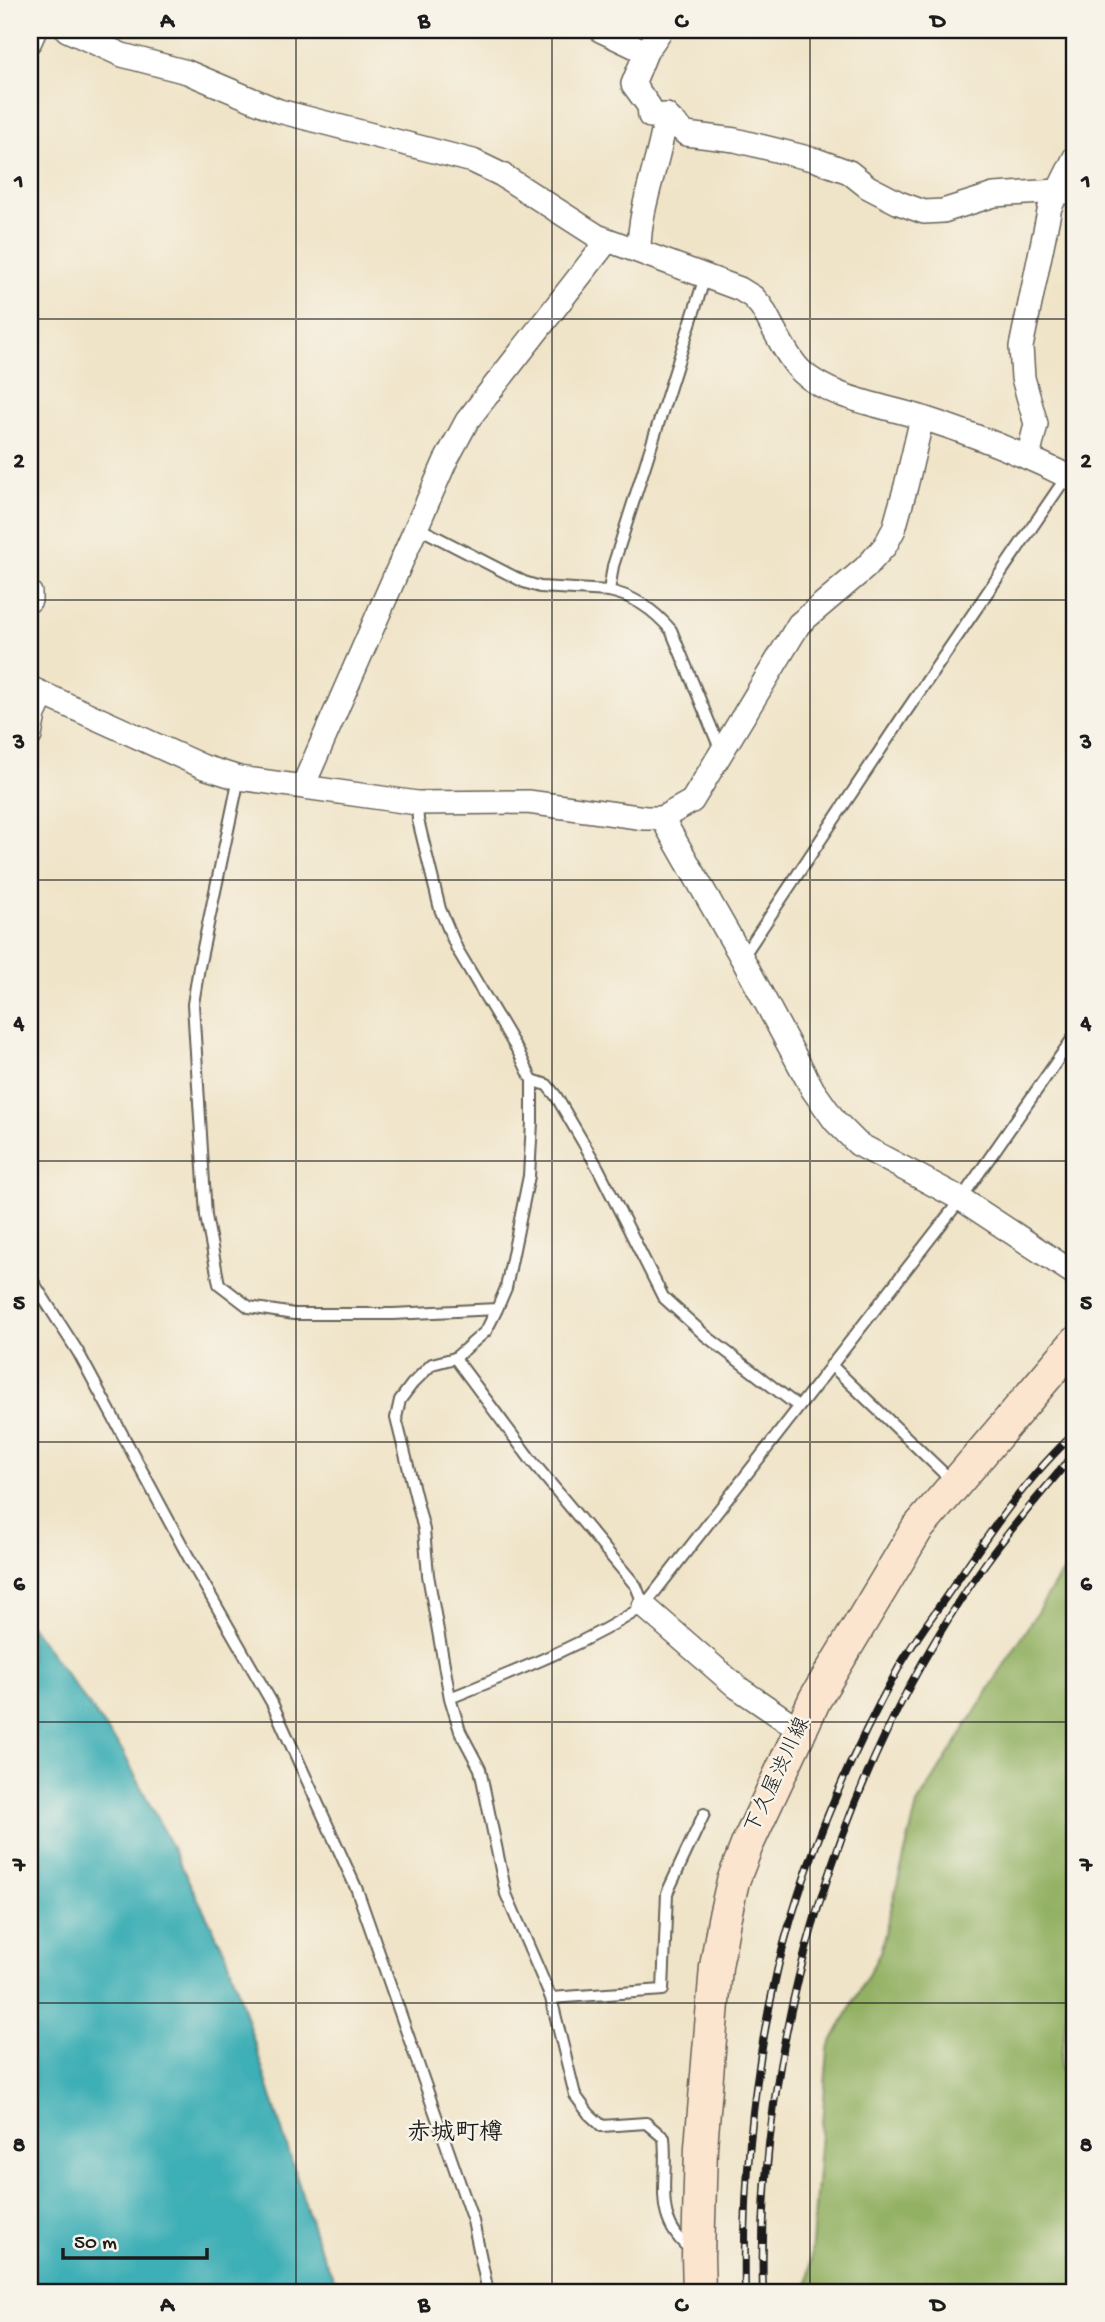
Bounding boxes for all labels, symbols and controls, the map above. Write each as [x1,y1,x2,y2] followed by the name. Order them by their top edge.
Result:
[159,9,175,36] text: A
[417,9,431,36] text: B
[675,9,690,36] text: C
[929,9,947,36] text: D
[13,169,24,196] text: 1
[1080,169,1091,196] text: 1
[13,449,25,476] text: 2
[1080,449,1092,476] text: 2
[12,730,25,757] text: 3
[1079,730,1092,757] text: 3
[13,1011,25,1038] text: 4
[1080,1011,1092,1038] text: 4
[13,1291,25,1318] text: 5
[1080,1291,1092,1318] text: 5
[13,1572,26,1599] text: 6
[1080,1572,1093,1599] text: 6
[740,1713,817,1838] street label: 下久屋渋川線
[12,1853,26,1880] text: 7
[1079,1853,1093,1880] text: 7
[407,2119,503,2149] district label: 赤城町樽
[13,2133,26,2160] text: 8
[1080,2133,1093,2160] text: 8
[63,2217,206,2261] scale bar
[74,2232,117,2257] text: 50 m
[159,2293,175,2320] text: A
[417,2293,431,2320] text: B
[675,2293,690,2320] text: C
[929,2293,947,2320] text: D

